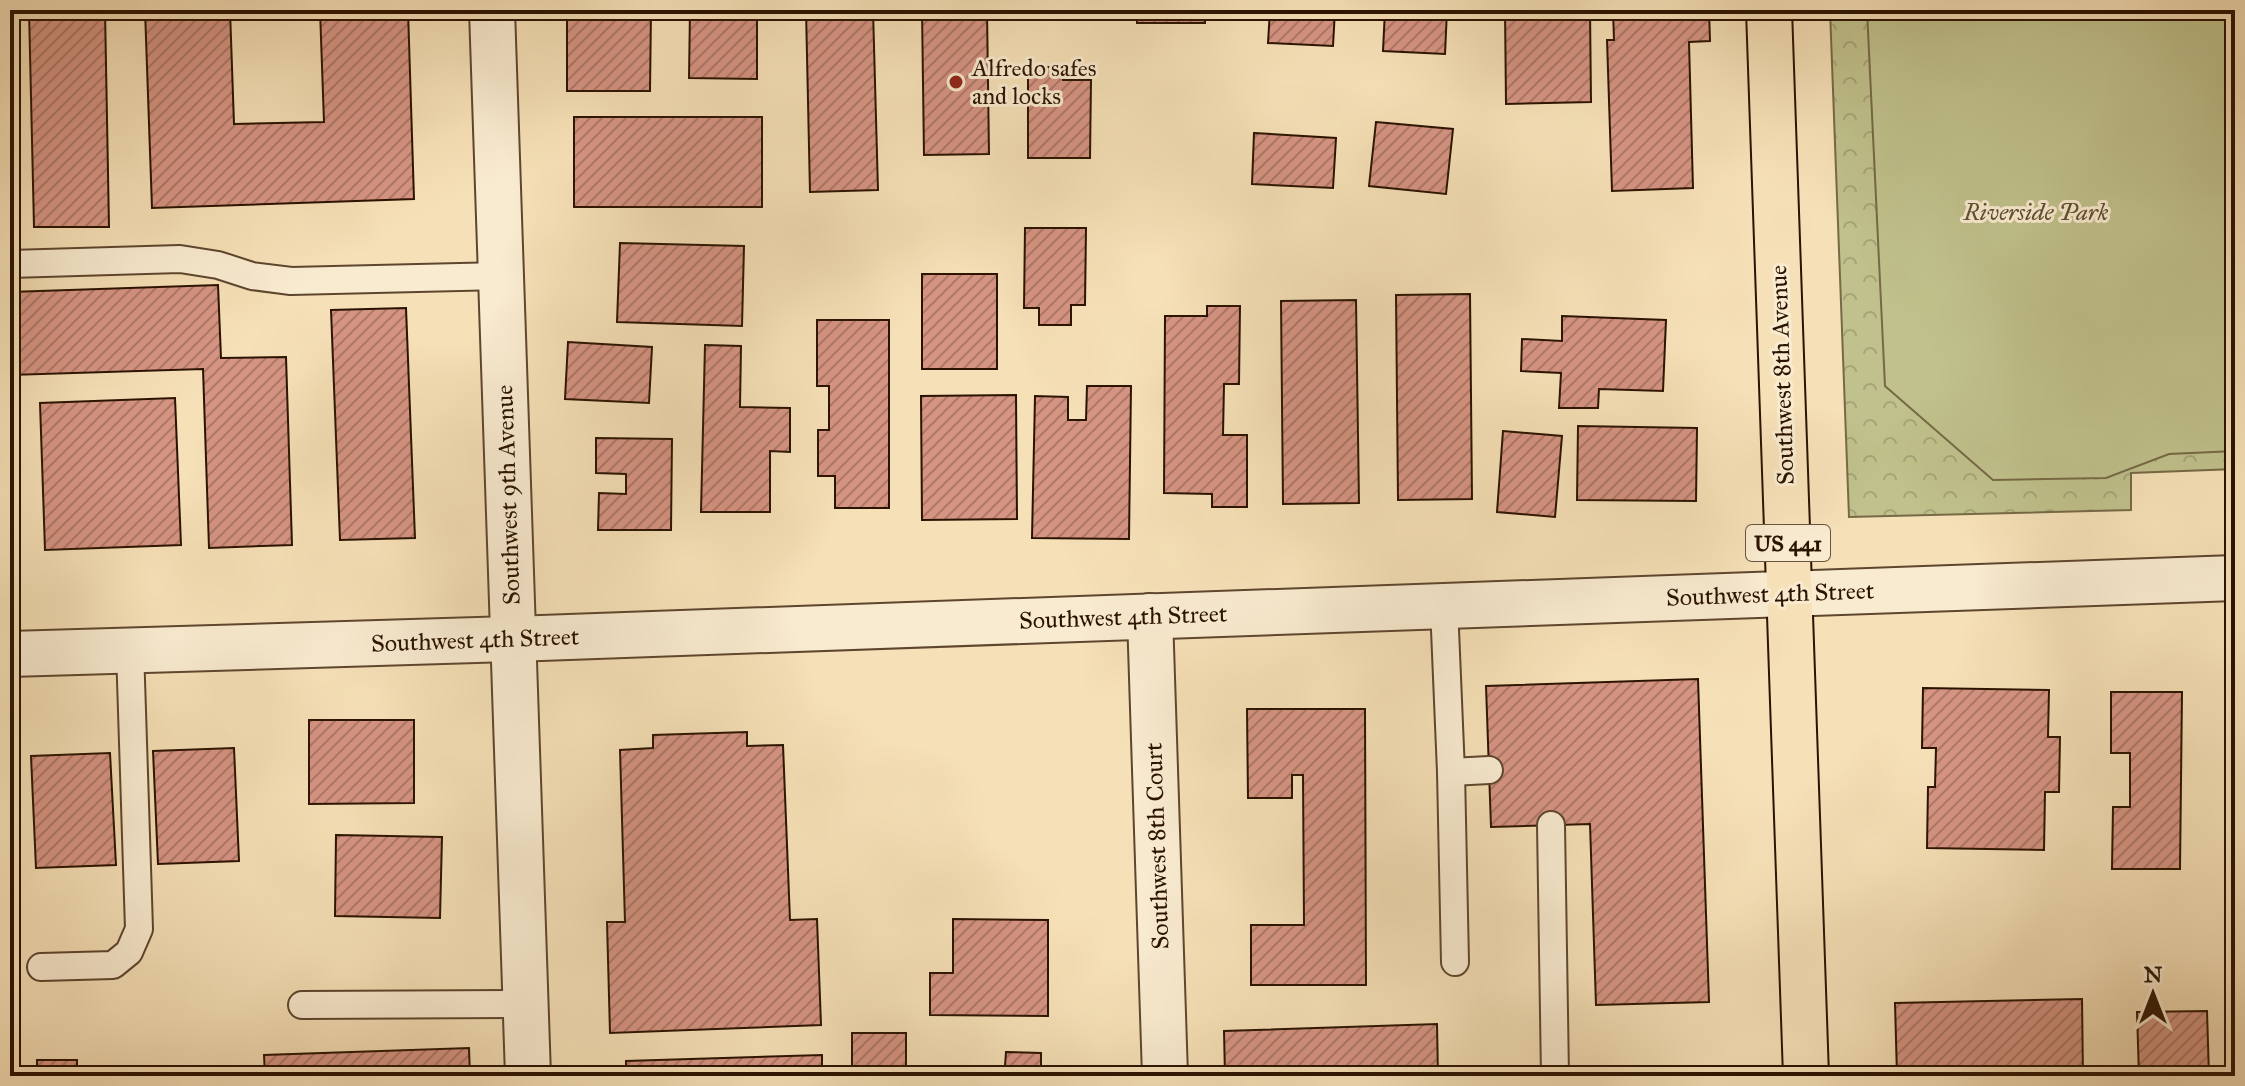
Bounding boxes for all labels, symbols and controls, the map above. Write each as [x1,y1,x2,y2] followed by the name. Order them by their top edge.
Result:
[971,53,1097,111] place label: Alfredo safes and locks
[947,73,965,91] marker: Alfredo safes and locks
[1962,197,2109,227] park label: Riverside Park
[1763,264,1801,486] street label: Southwest 8th Avenue
[489,384,527,606] street label: Southwest 9th Avenue
[1746,525,1830,561] road number: US 441
[1665,575,1875,613] street label: Southwest 4th Street
[1018,598,1228,636] street label: Southwest 4th Street
[370,621,580,659] street label: Southwest 4th Street
[1138,742,1176,950] street label: Southwest 8th Court
[2113,954,2193,1034] north arrow
[2144,961,2163,988] text: N

